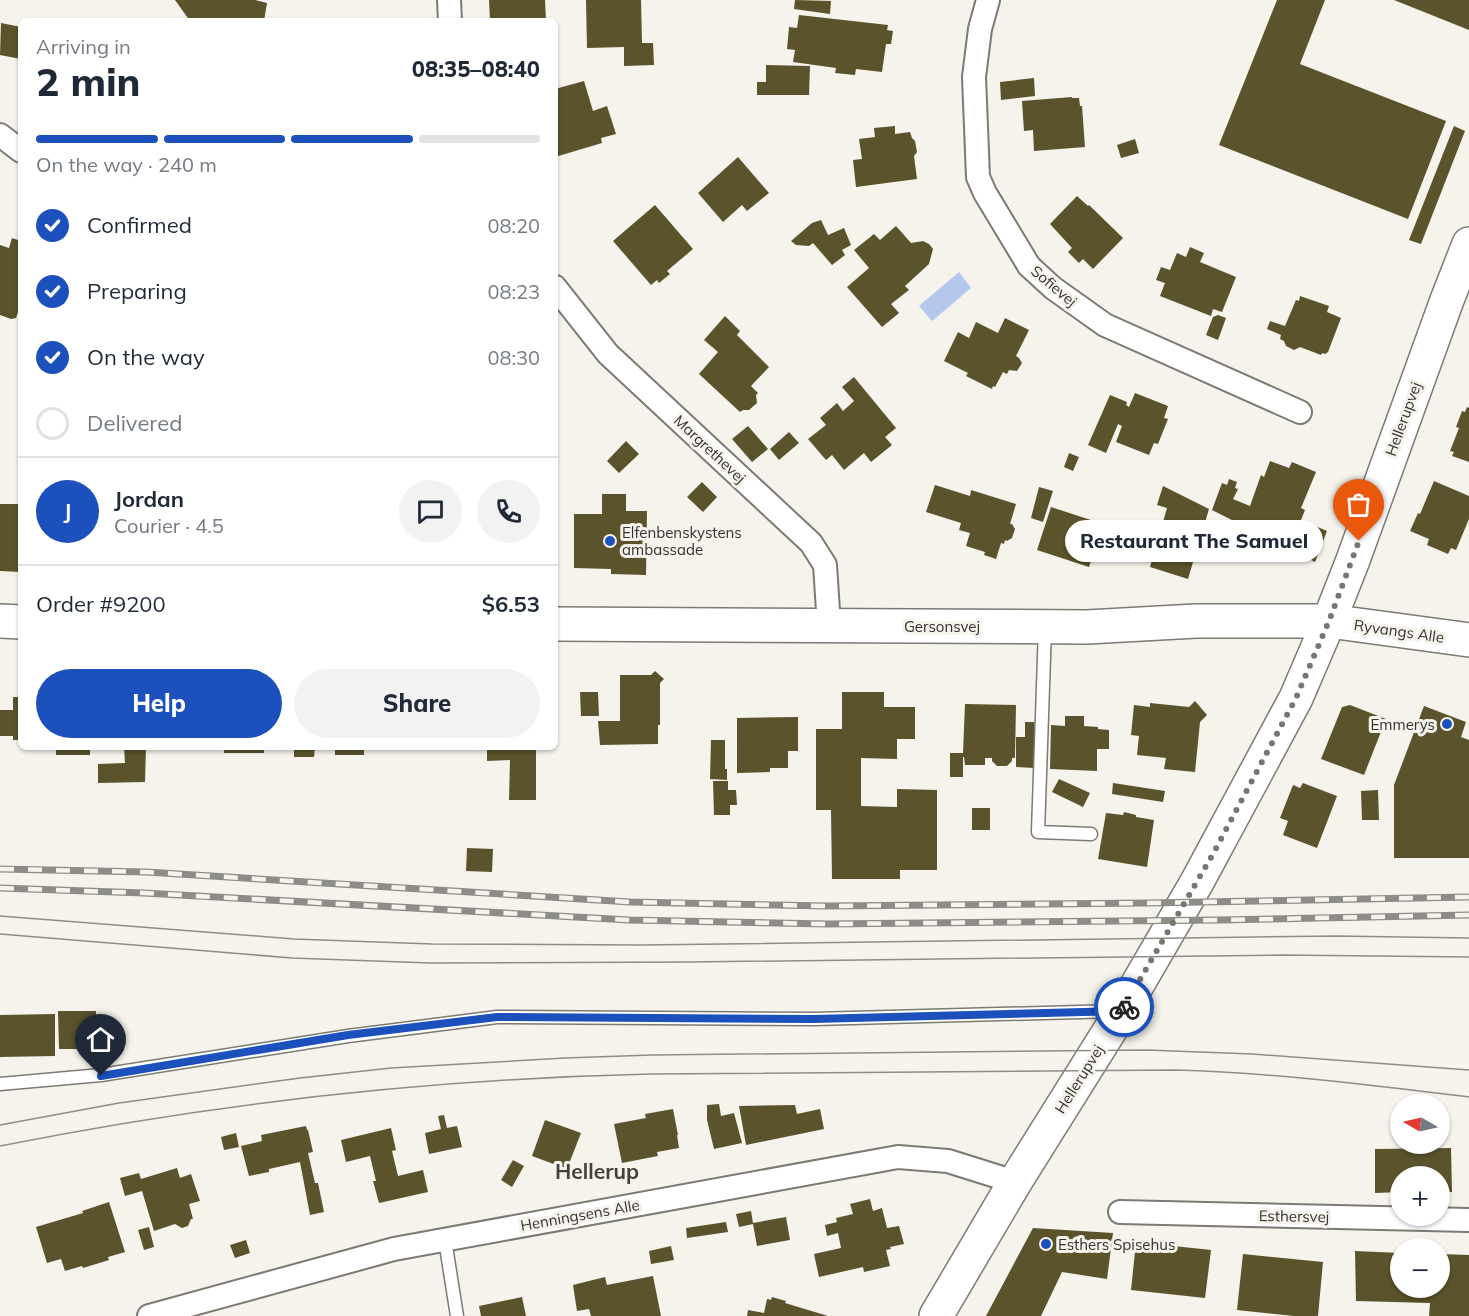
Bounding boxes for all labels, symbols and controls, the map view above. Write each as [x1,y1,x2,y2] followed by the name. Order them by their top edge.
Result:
[36,34,131,59] text: Arriving in
[412,55,540,83] text: 08:35–08:40
[36,57,141,106] text: 2 min
[36,152,217,177] text: On the way · 240 m
[36,209,69,242] icon: check
[87,211,192,239] text: Confirmed
[487,213,540,238] text: 08:20
[1027,261,1081,311] street label: Sofievej
[36,275,69,308] icon: check
[87,277,187,305] text: Preparing
[487,279,540,304] text: 08:23
[36,341,69,374] icon: check
[87,343,205,371] text: On the way
[487,345,540,370] text: 08:30
[1381,379,1425,459] street label: Hellerupvej
[87,409,182,437] text: Delivered
[670,411,750,487] street label: Margrethevej
[1333,479,1384,541] pin
[399,480,462,543] button: chat
[477,480,540,543] button: phone
[114,485,184,513] text: Jordan
[1342,488,1375,521] icon: bag
[64,497,71,525] text: J
[114,513,224,538] text: Courier · 4.5
[1065,520,1323,562] callout: Restaurant The Samuel
[622,523,742,559] place label: Elfenbenskystens ambassade
[1080,528,1308,553] text: Restaurant The Samuel
[603,534,617,548] marker: Elfenbenskystens ambassade
[36,590,166,618] text: Order #9200
[482,590,540,618] text: $6.53
[1353,615,1445,647] street label: Ryvangs Alle
[904,617,980,636] street label: Gersonsvej
[36,669,282,738] button: Help
[294,669,540,738] button: Share
[1371,715,1435,734] place label: Emmerys
[1440,717,1454,731] marker: Emmerys
[1094,977,1154,1037] courier
[1108,991,1141,1024] icon: bike
[75,1014,126,1076] pin
[84,1023,117,1056] icon: home
[1050,1041,1108,1117] street label: Hellerupvej
[1390,1094,1450,1154] north arrow
[1390,1094,1450,1298] map controls
[555,1158,639,1184] district label: Hellerup
[1390,1166,1450,1226] button: +
[519,1195,641,1235] street label: Henningsens Alle
[1259,1206,1329,1226] street label: Esthersvej
[1058,1235,1175,1254] place label: Esthers Spisehus
[1039,1237,1053,1251] marker: Esthers Spisehus
[1390,1238,1450,1298] button: −

